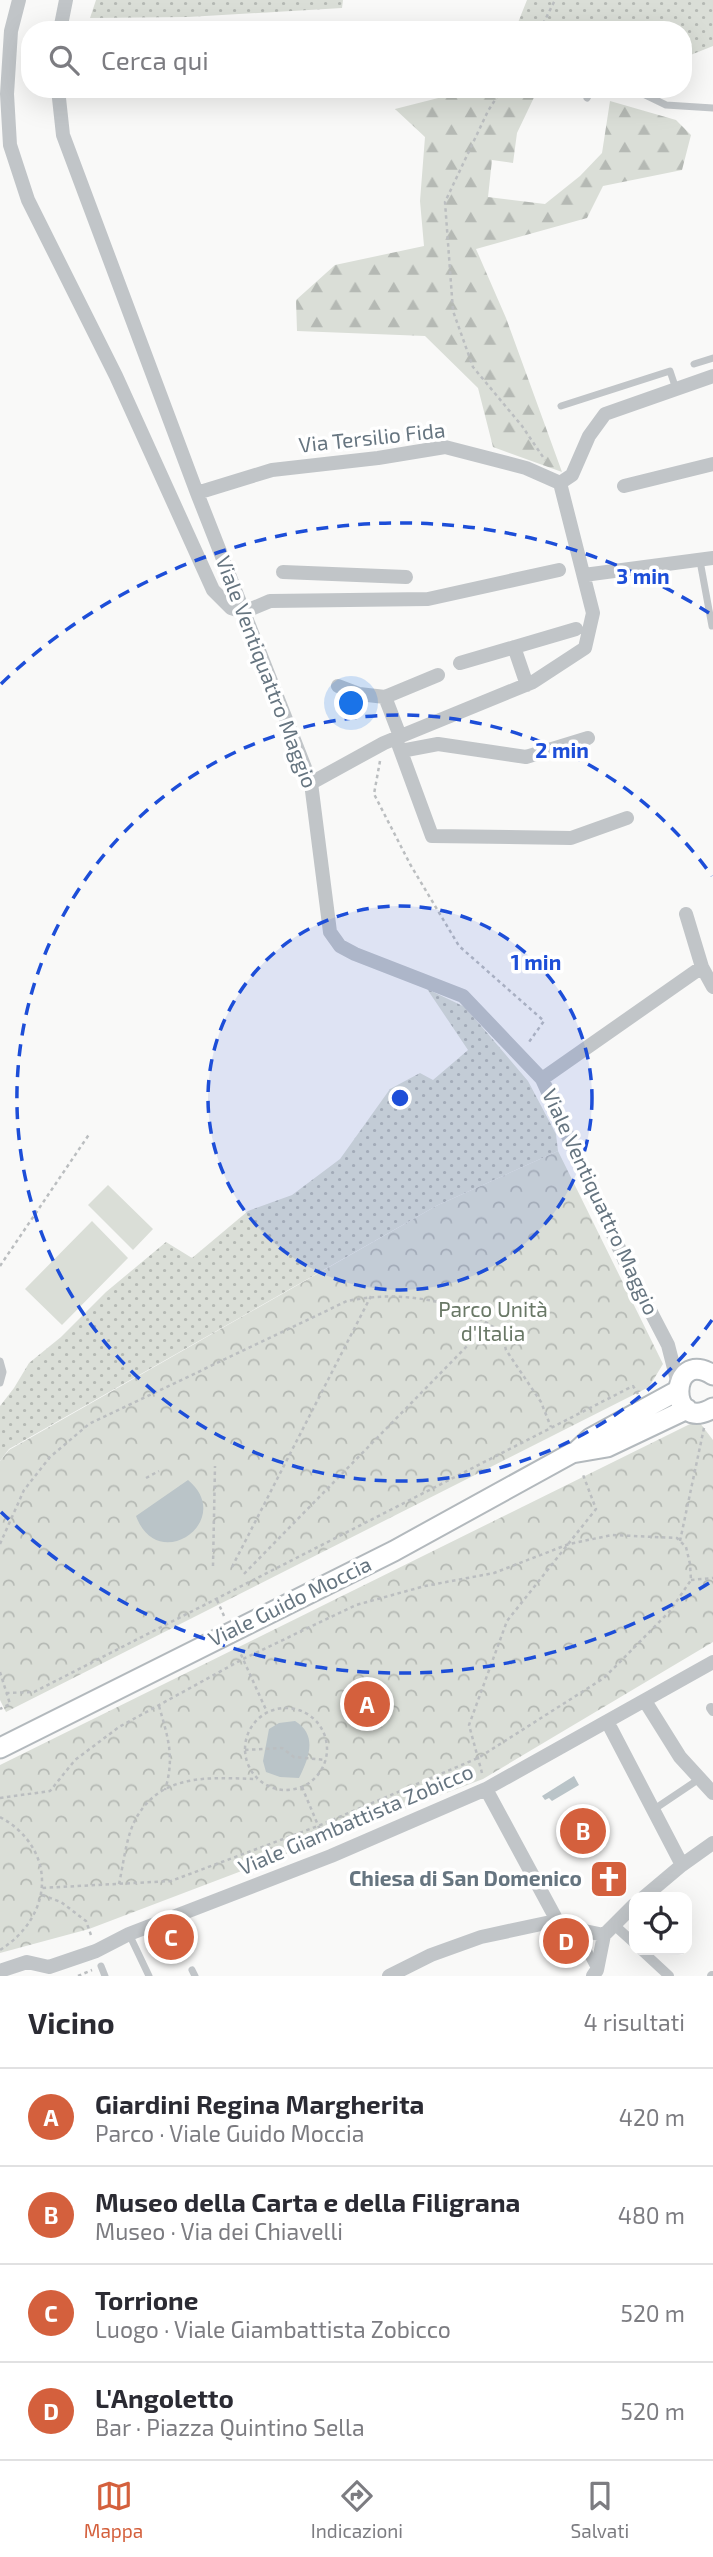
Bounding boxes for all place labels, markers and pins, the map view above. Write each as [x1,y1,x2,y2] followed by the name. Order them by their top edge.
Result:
[388,1086,412,1110] centre of rings
[344,1678,390,1730] pin: A
[560,1805,606,1857] pin: B
[588,1858,630,1900] church icon: Chiesa di San Domenico
[349,1865,582,1890] place label: Chiesa di San Domenico
[148,1911,194,1963] pin: C
[543,1915,589,1967] pin: D

